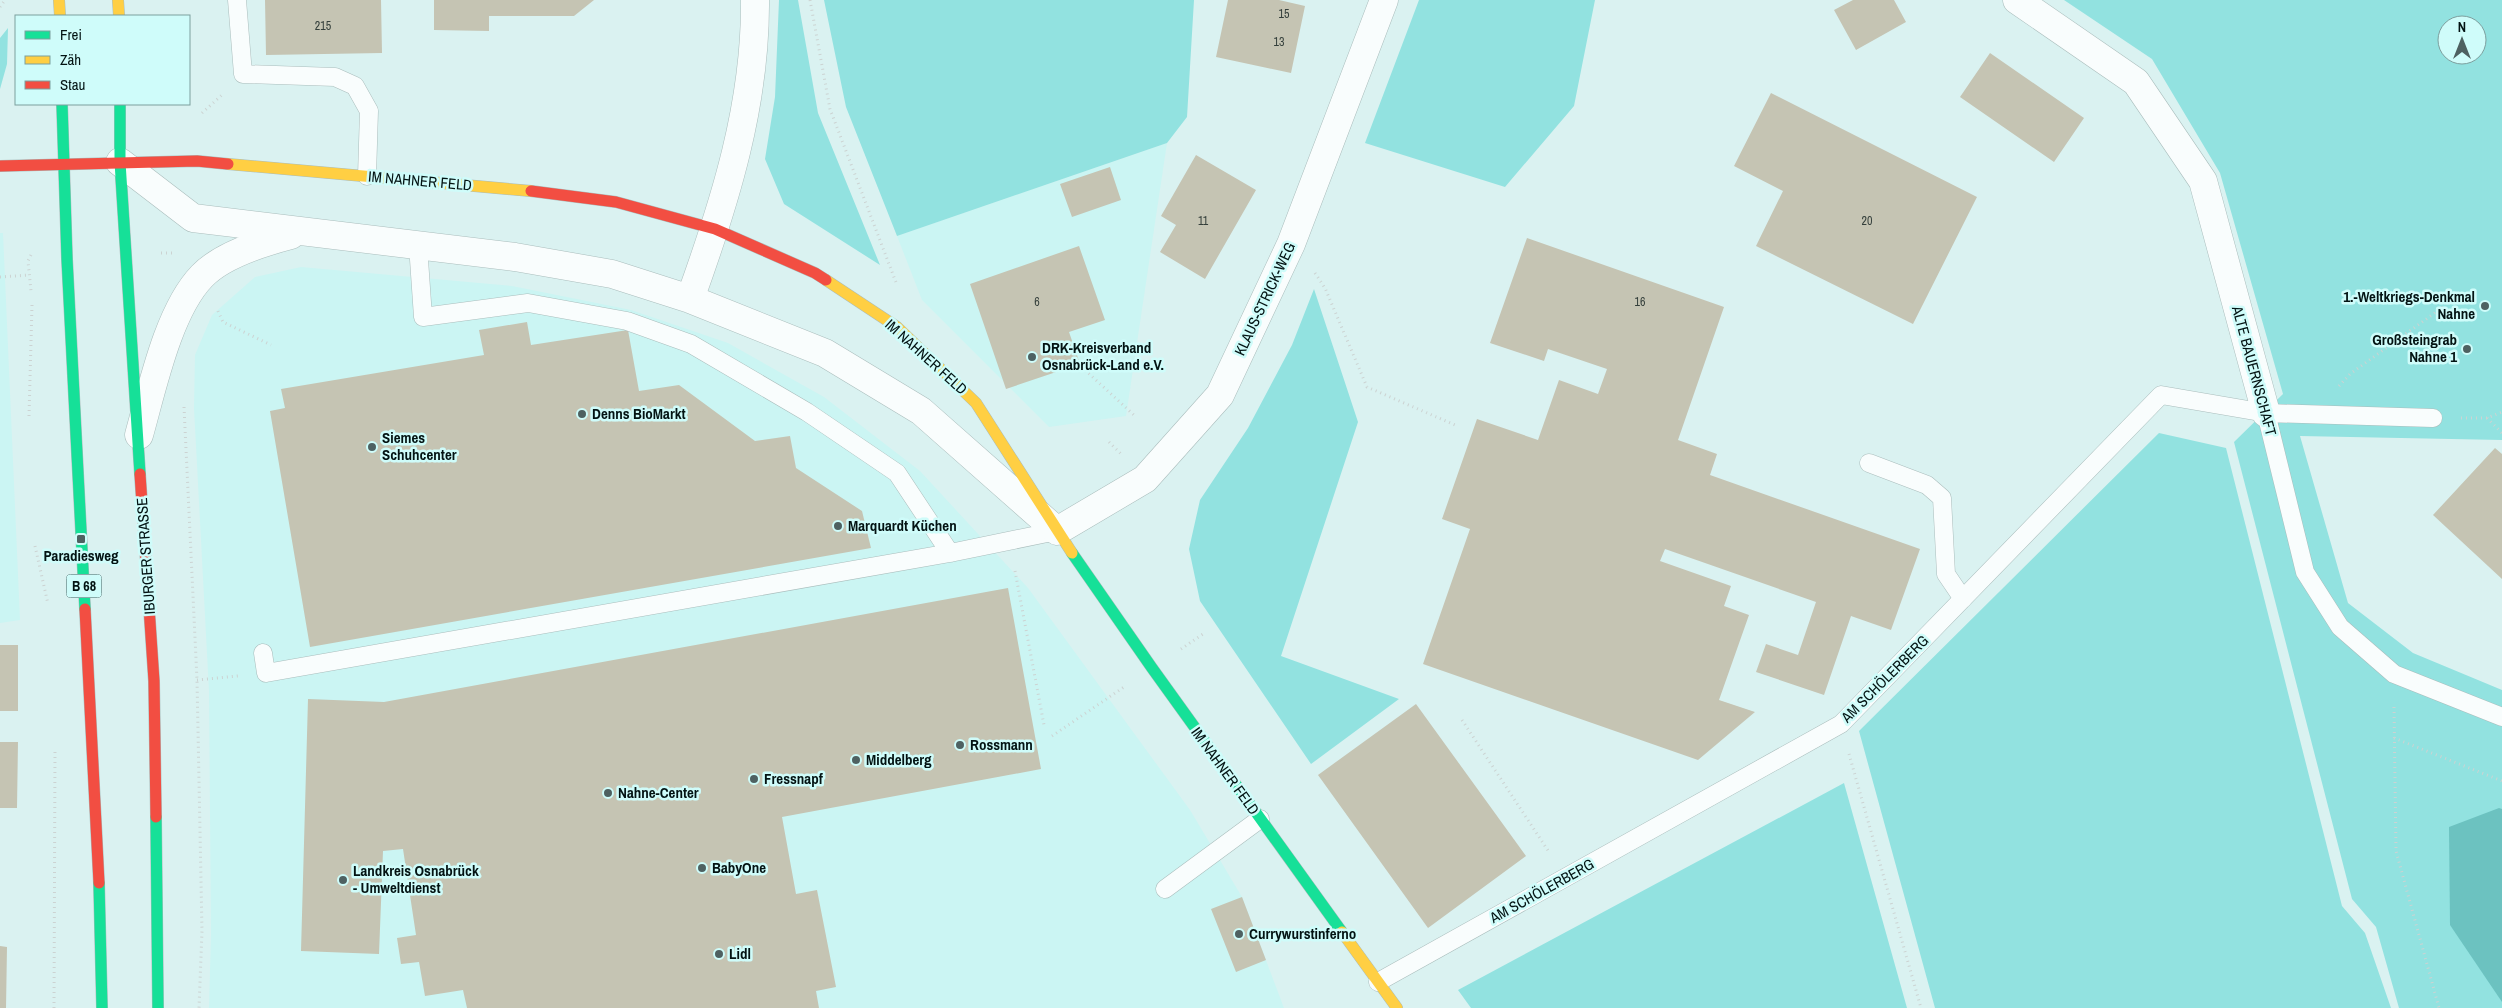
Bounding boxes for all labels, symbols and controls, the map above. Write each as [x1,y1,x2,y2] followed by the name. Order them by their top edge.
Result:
[1279,6,1290,22] house number: 15
[15,15,190,105] legend
[2437,15,2487,65] north arrow
[315,18,332,34] house number: 215
[2458,18,2466,36] text: N
[60,24,82,45] text: Frei
[1274,34,1284,50] house number: 13
[60,49,81,70] text: Zäh
[60,74,85,95] text: Stau
[367,166,473,195] street label: IM NAHNER FELD
[1198,213,1209,229] house number: 11
[1862,213,1872,229] house number: 20
[1229,239,1300,359] street label: KLAUS-STRICK-WEG
[2343,286,2475,324] place label: 1.-Weltkriegs-Denkmal Nahne
[1034,294,1040,310] house number: 6
[1635,294,1645,310] house number: 16
[2479,300,2491,312] marker: 1.-Weltkriegs-Denkmal Nahne
[2227,303,2282,439] street label: ALTE BAUERNSCHAFT
[881,314,972,399] street label: IM NAHNER FELD
[2372,329,2457,367] place label: Großsteingrab Nahne 1
[1042,337,1164,375] place label: DRK-Kreisverband Osnabrück-Land e.V.
[2461,343,2473,355] marker: Großsteingrab Nahne 1
[1026,351,1038,363] marker: DRK-Kreisverband Osnabrück-Land e.V.
[592,403,686,424] place label: Denns BioMarkt
[576,408,588,420] marker: Denns BioMarkt
[382,427,457,465] place label: Siemes Schuhcenter
[366,441,378,453] marker: Siemes Schuhcenter
[131,497,160,615] street label: IBURGER STRASSE
[848,515,957,536] place label: Marquardt Küchen
[832,520,844,532] marker: Marquardt Küchen
[75,533,87,545] marker: Paradiesweg
[43,545,119,566] place label: Paradiesweg
[66,574,102,598] road number: B 68
[1835,630,1933,728] street label: AM SCHÖLERBERG
[1186,723,1264,819] street label: IM NAHNER FELD
[970,734,1033,755] place label: Rossmann
[954,739,966,751] marker: Rossmann
[866,749,932,770] place label: Middelberg
[850,754,862,766] marker: Middelberg
[764,768,824,789] place label: Fressnapf
[748,773,760,785] marker: Fressnapf
[618,782,699,803] place label: Nahne-Center
[602,787,614,799] marker: Nahne-Center
[1485,853,1598,928] street label: AM SCHÖLERBERG
[712,857,766,878] place label: BabyOne
[353,860,479,898] place label: Landkreis Osnabrück - Umweltdienst
[696,862,708,874] marker: BabyOne
[337,874,349,886] marker: Landkreis Osnabrück - Umweltdienst
[1249,923,1356,944] place label: Currywurstinferno
[1233,928,1245,940] marker: Currywurstinferno
[729,943,751,964] place label: Lidl
[713,948,725,960] marker: Lidl

